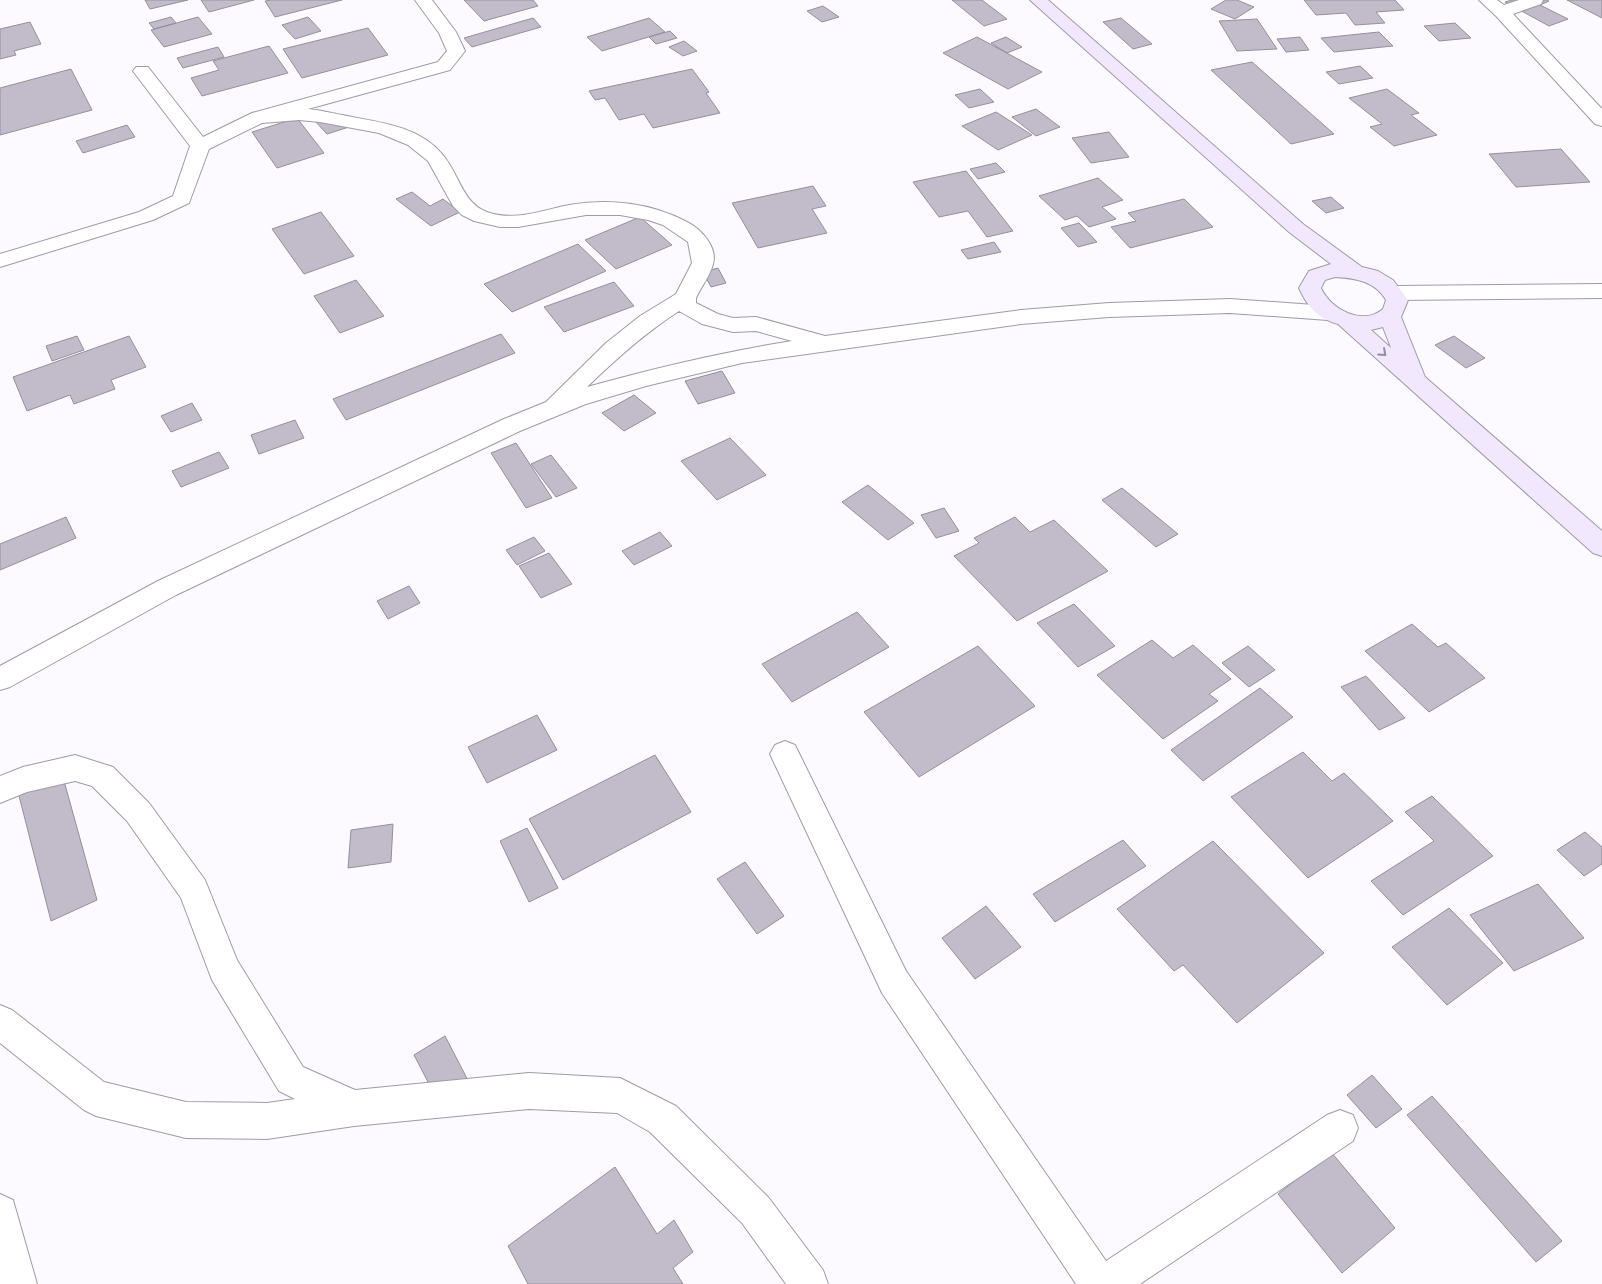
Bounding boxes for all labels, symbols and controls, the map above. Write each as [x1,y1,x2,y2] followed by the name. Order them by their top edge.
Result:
[1377,347,1386,356] one-way arrow

